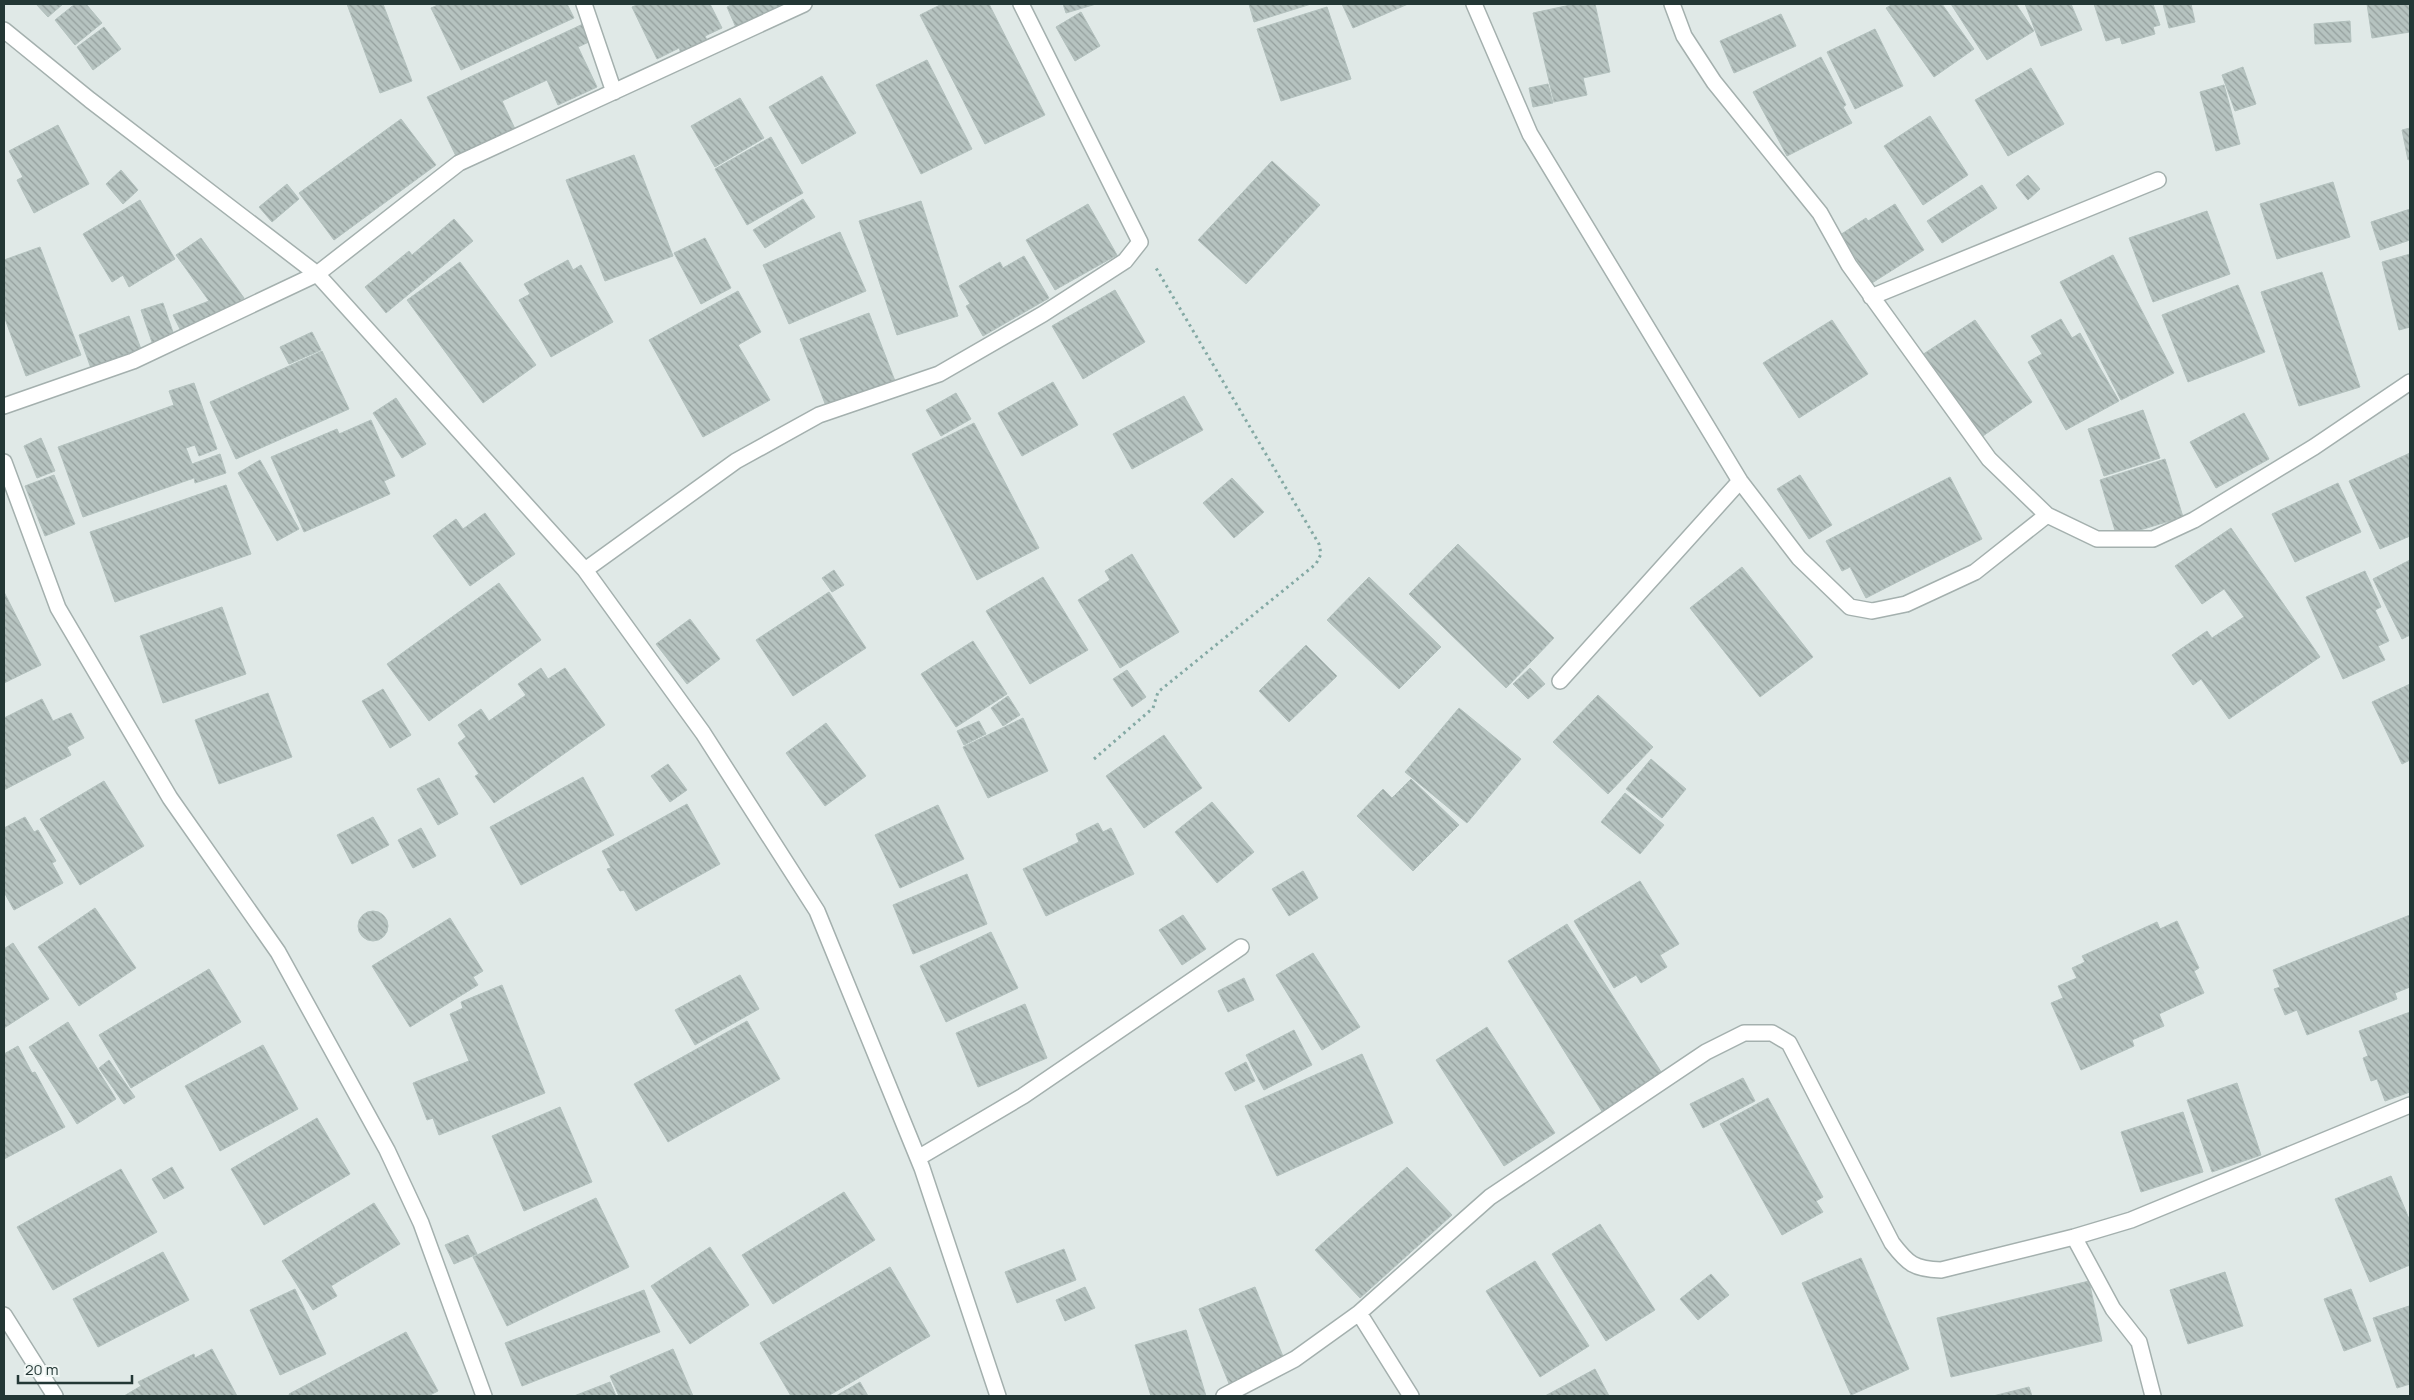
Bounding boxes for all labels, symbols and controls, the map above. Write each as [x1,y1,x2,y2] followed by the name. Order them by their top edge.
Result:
[18,1352,131,1384] scale bar
[25,1359,58,1380] text: 20 m

